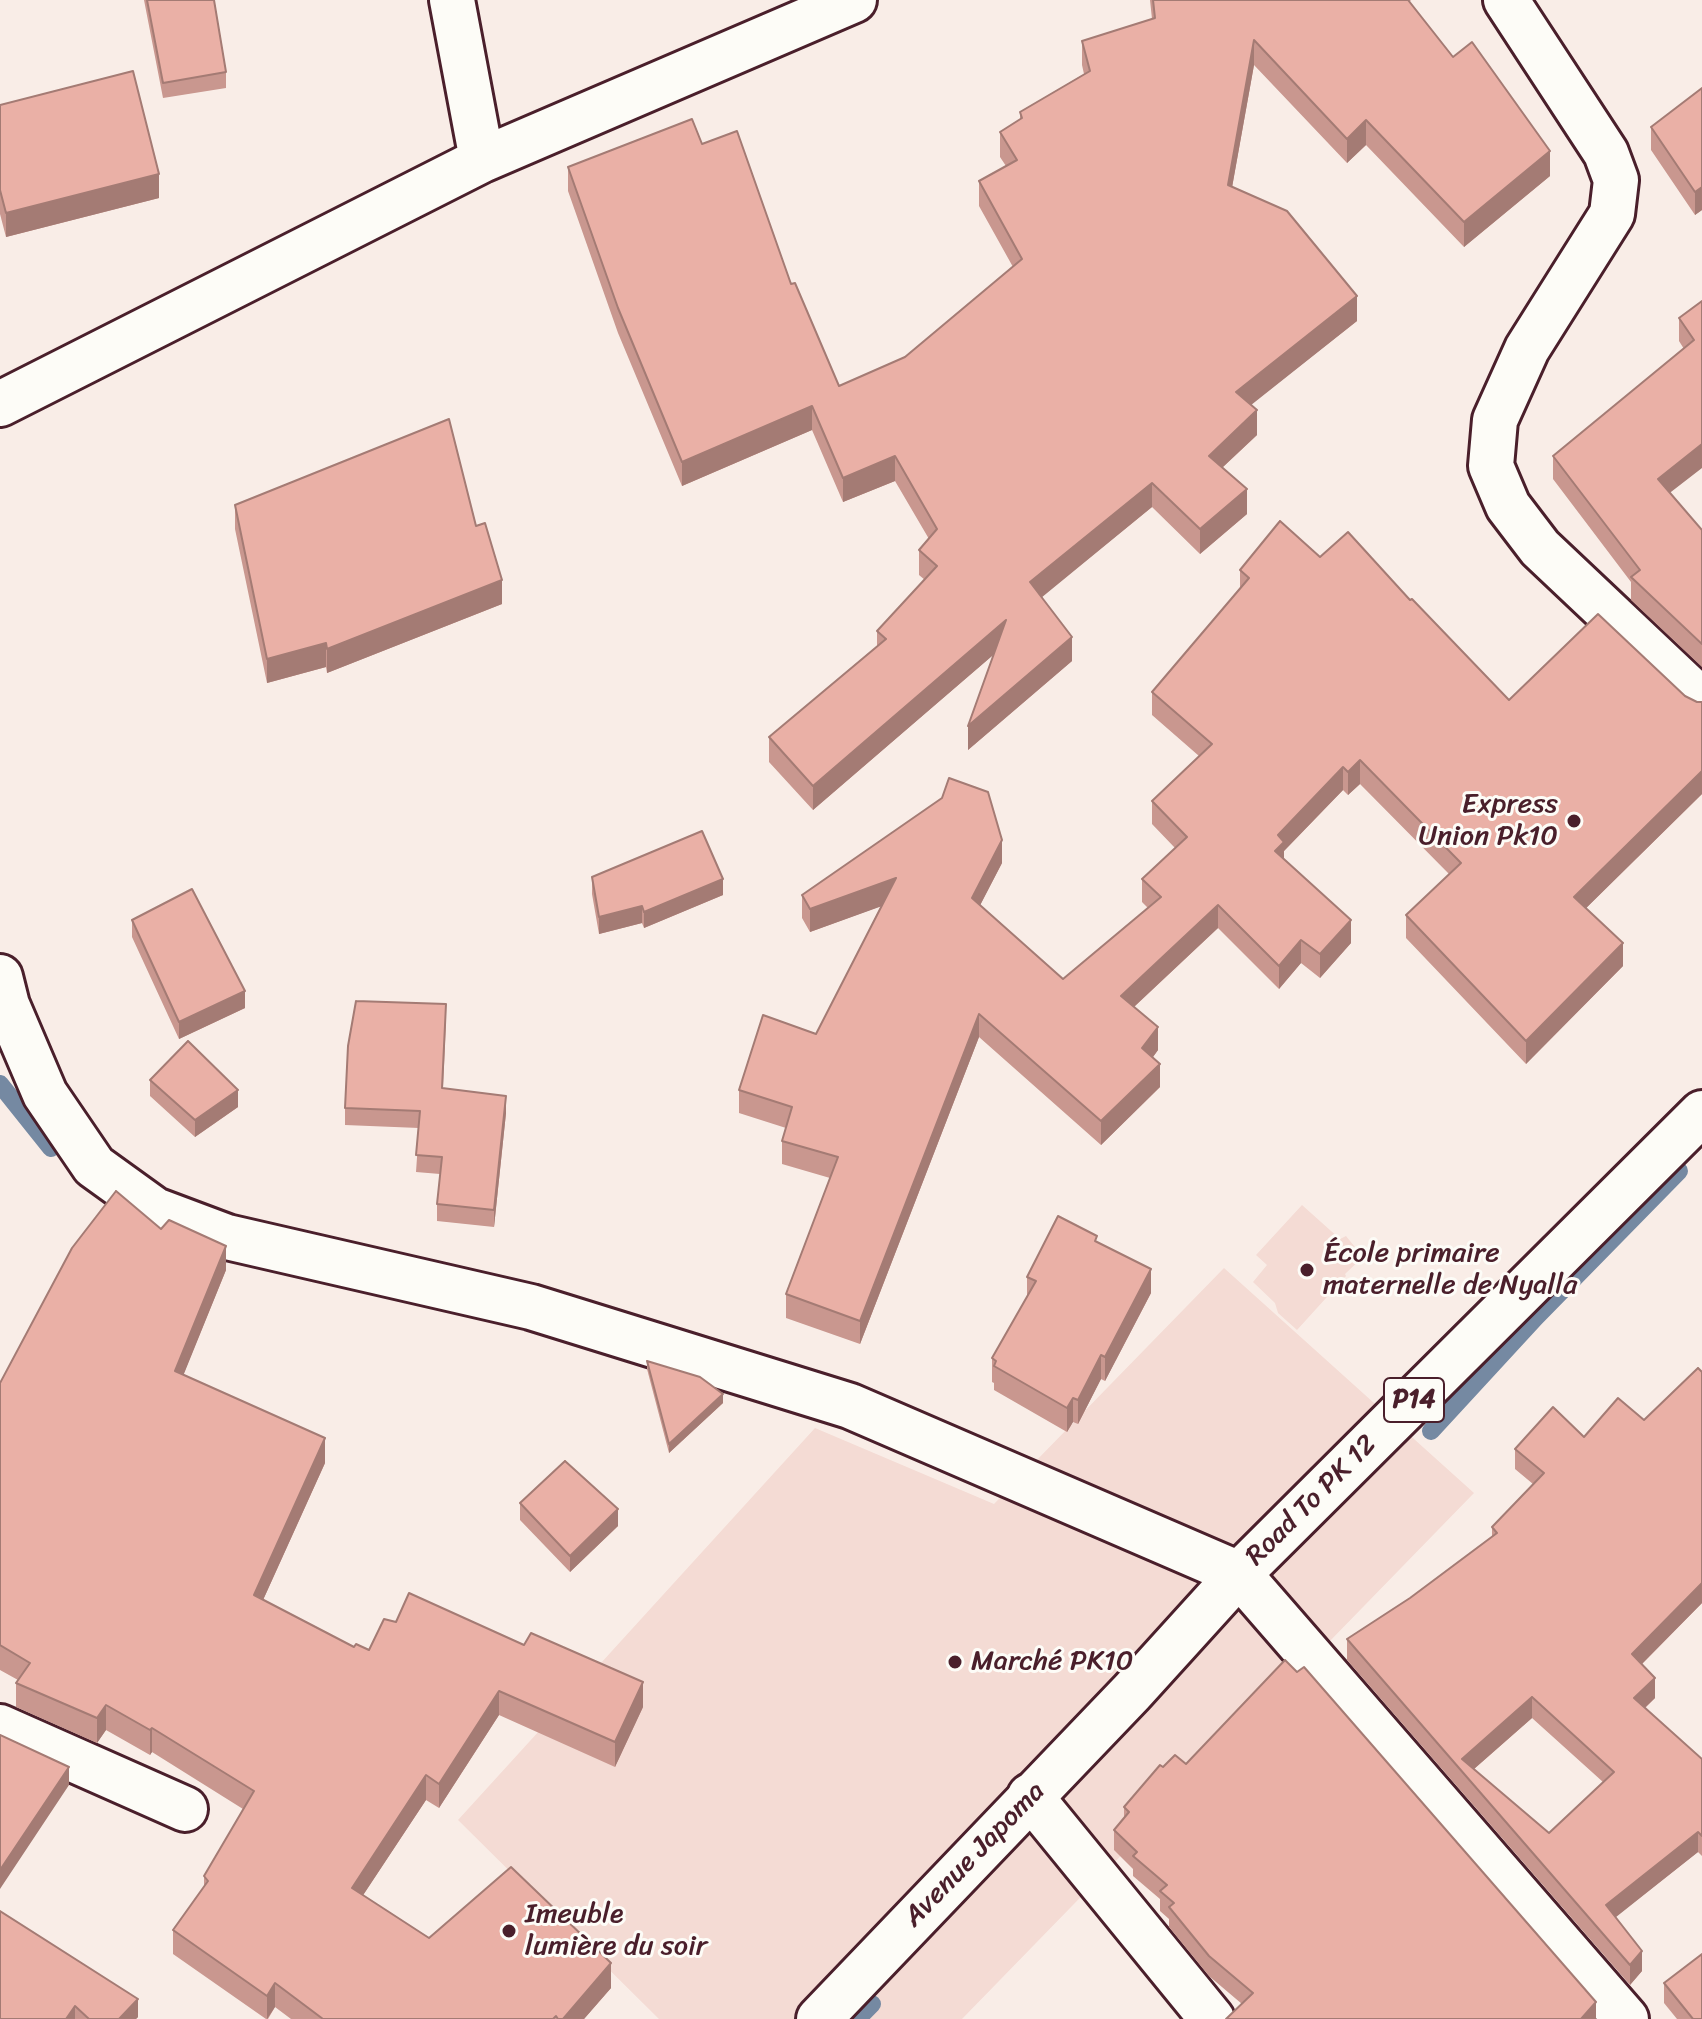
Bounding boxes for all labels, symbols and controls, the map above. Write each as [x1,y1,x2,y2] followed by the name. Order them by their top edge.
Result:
[1418,788,1558,854] place label: Express Union Pk10
[1565,812,1583,830] marker: Express Union Pk10
[1323,1237,1577,1303] place label: École primaire maternelle de Nyalla
[1298,1261,1316,1279] marker: École primaire maternelle de Nyalla
[1384,1378,1444,1422] road number: P14
[1240,1429,1384,1573] street label: Road To PK 12
[971,1645,1133,1679] place label: Marché PK10
[946,1653,964,1671] marker: Marché PK10
[897,1776,1053,1934] street label: Avenue Japoma
[525,1898,707,1964] place label: Imeuble lumière du soir
[500,1922,518,1940] marker: Imeuble lumière du soir

